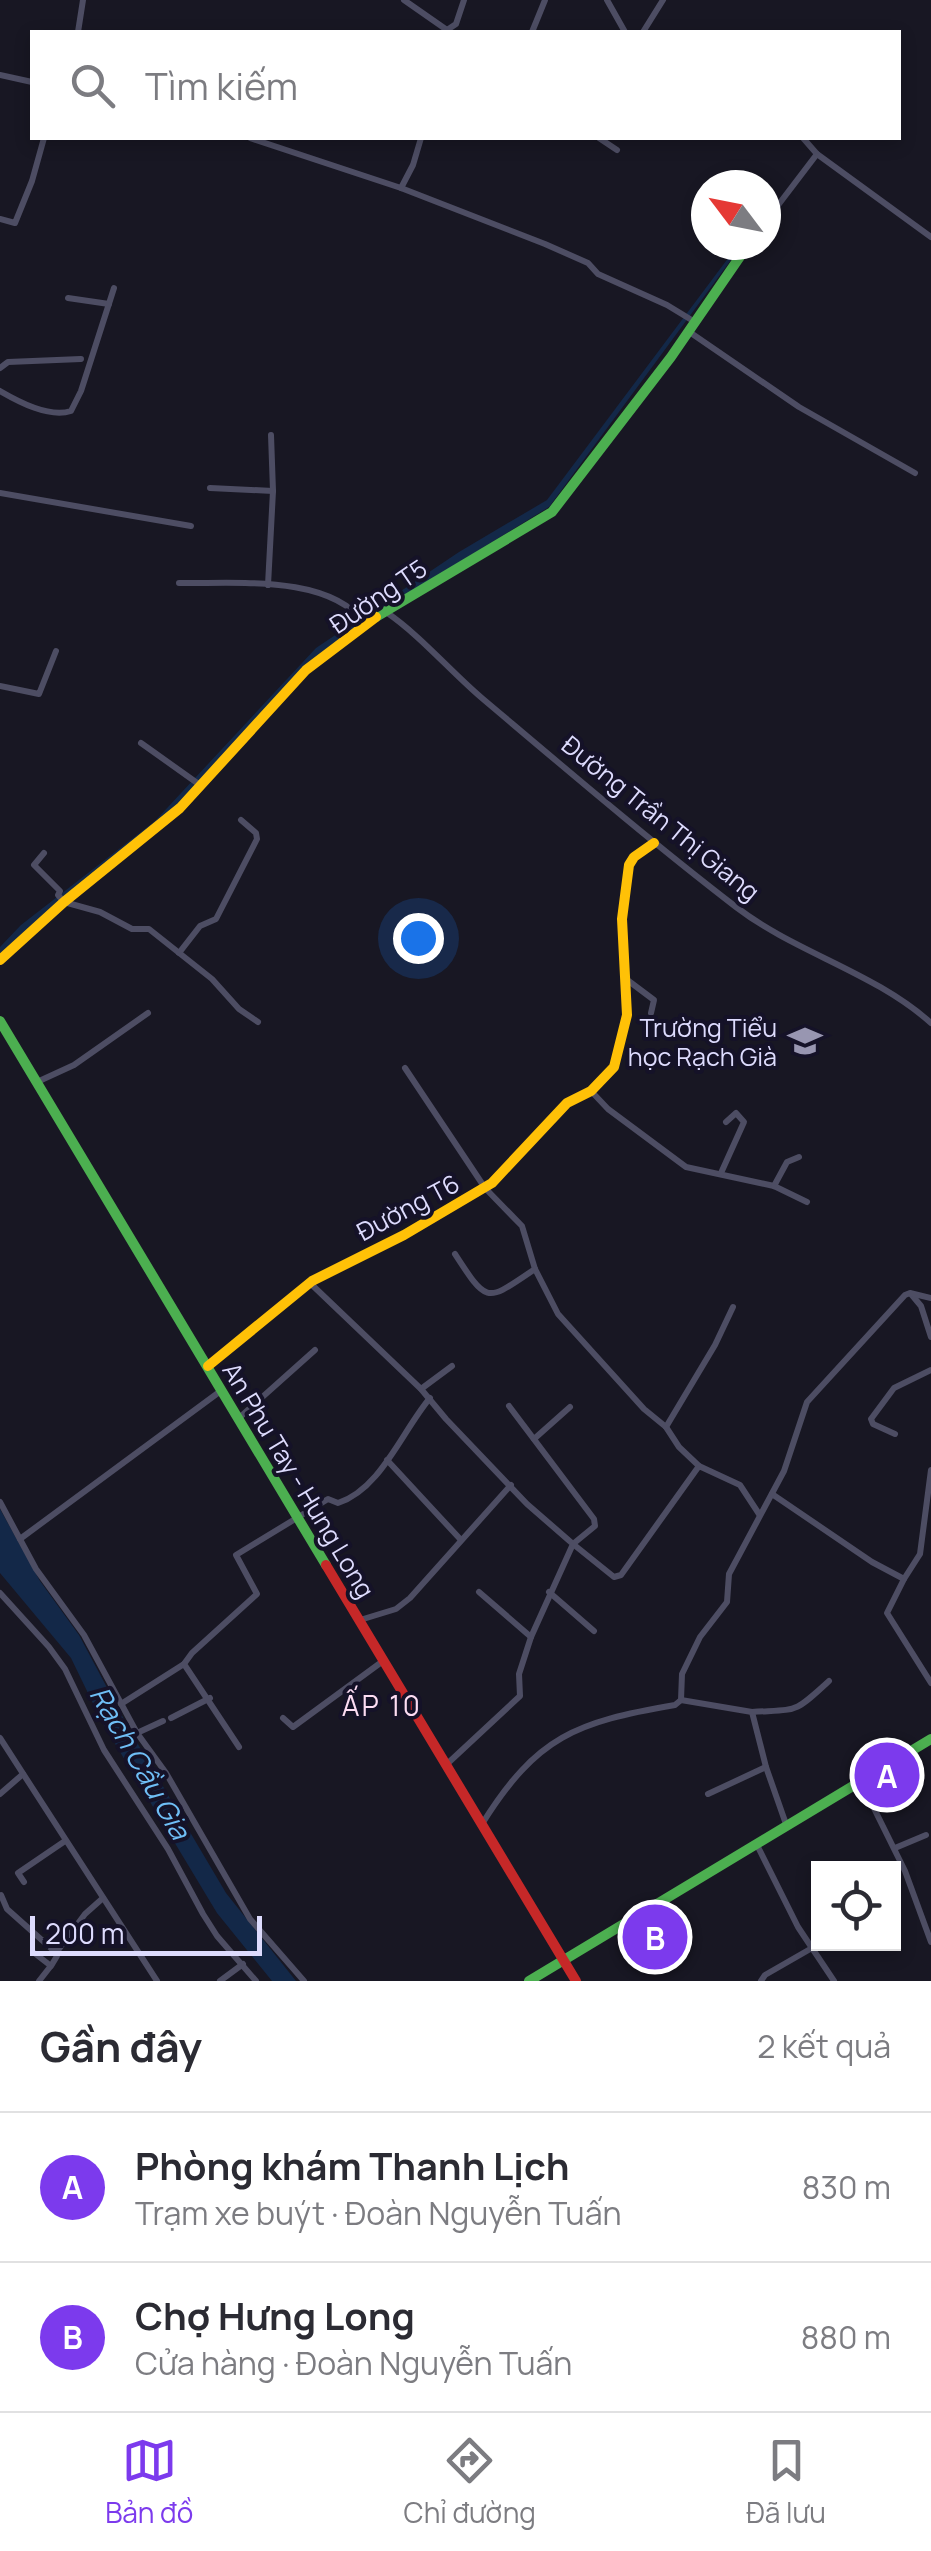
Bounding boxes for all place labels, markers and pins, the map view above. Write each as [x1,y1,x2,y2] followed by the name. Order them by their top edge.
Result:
[628,1010,777,1074] place label: Trường Tiểu học Rạch Già
[786,1022,824,1060] school or university icon: Trường Tiểu học Rạch Già
[854,1738,920,1812] pin: A
[622,1900,688,1974] pin: B

